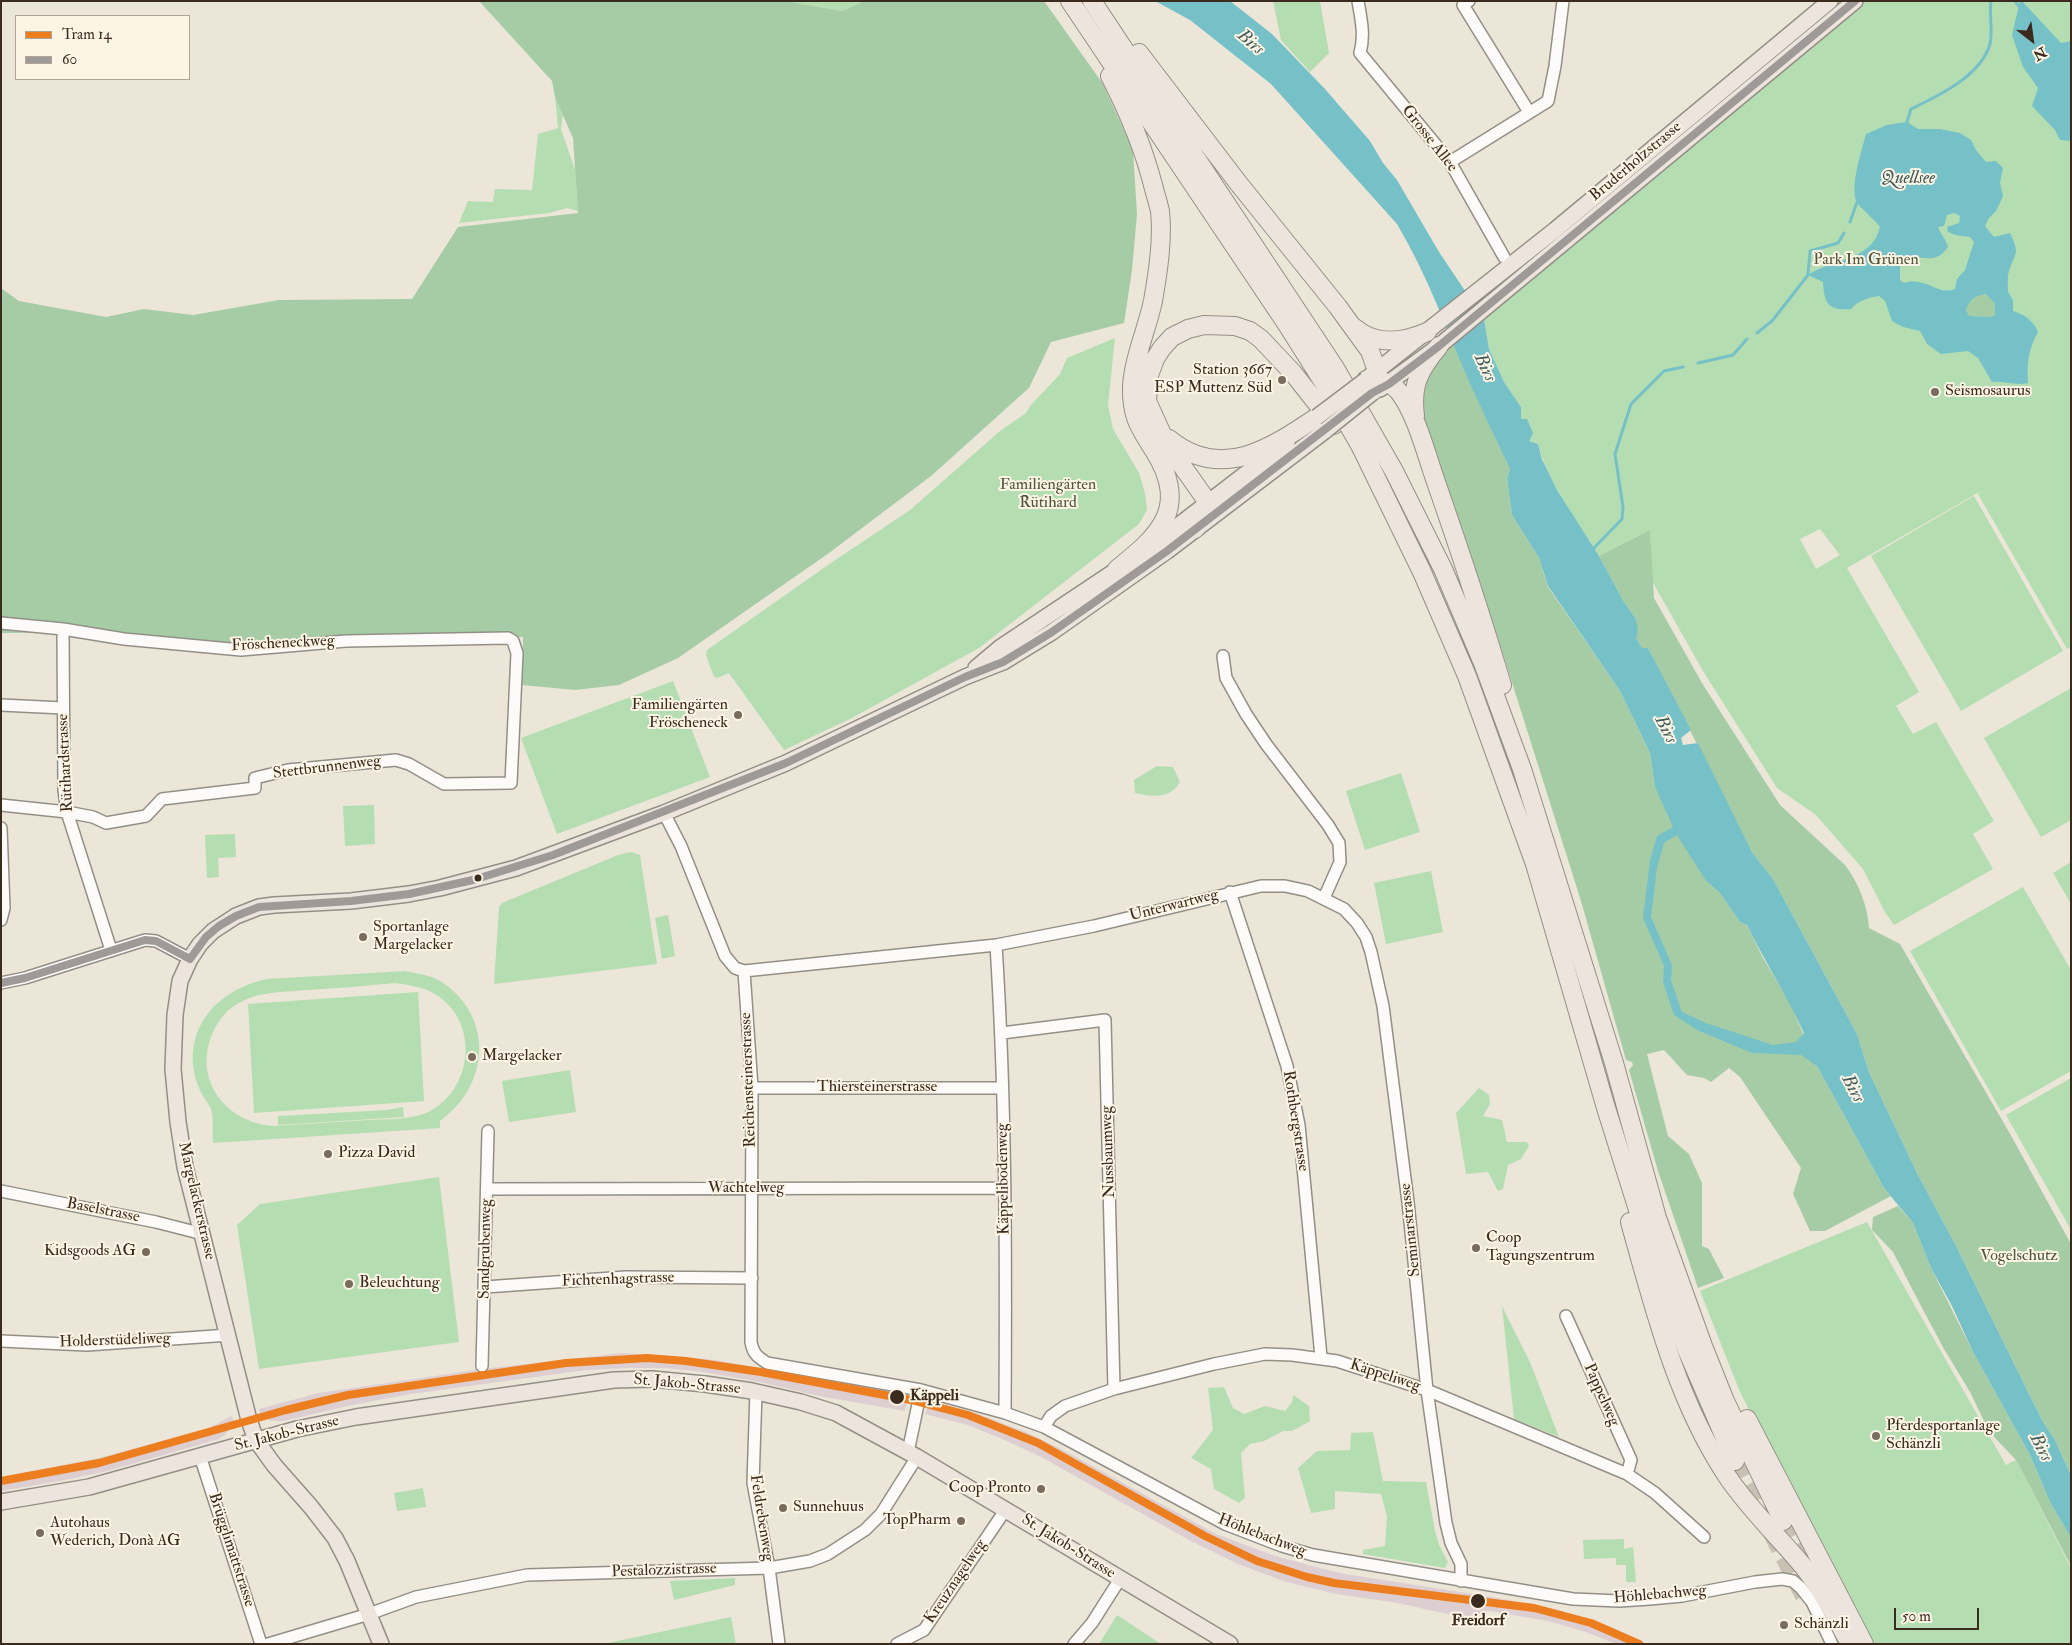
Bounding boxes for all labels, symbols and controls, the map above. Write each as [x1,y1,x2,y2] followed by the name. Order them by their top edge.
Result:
[15,15,190,80] legend
[2007,15,2057,65] north arrow
[62,25,112,44] text: Tram 14
[1232,26,1268,60] water label: Birs
[2030,43,2049,64] text: N
[62,50,77,69] text: 60
[1397,102,1461,176] street label: Grosse Allee
[1586,118,1686,206] street label: Bruderholzstrasse
[1881,168,1935,190] water label: Quellsee
[1813,251,1919,271] park label: Park Im Grünen
[1468,351,1500,385] water label: Birs
[1154,361,1272,399] place label: Station 3667 ESP Muttenz Süd
[1276,374,1288,386] marker: Station 3667 ESP Muttenz Süd
[1945,382,2030,402] place label: Seismosaurus
[1929,386,1941,398] marker: Seismosaurus
[1000,476,1096,514] park label: Familiengärten Rütihard
[231,632,335,656] street label: Fröscheneckweg
[631,696,728,734] place label: Familiengärten Fröscheneck
[732,709,744,721] marker: Familiengärten Fröscheneck
[1649,712,1681,748] water label: Birs
[54,713,78,813] street label: Rütihardstrasse
[272,752,382,784] street label: Stettbrunnenweg
[473,873,483,883] unlabelled marker
[1128,886,1220,926] street label: Unterwartweg
[373,918,453,956] place label: Sportanlage Margelacker
[357,931,369,943] marker: Sportanlage Margelacker
[737,1012,761,1148] street label: Reichensteinerstrasse
[482,1047,562,1067] place label: Margelacker
[466,1051,478,1063] marker: Margelacker
[1278,1069,1312,1173] street label: Rothbergstrasse
[1836,1071,1868,1107] water label: Birs
[817,1078,937,1098] street label: Thiersteinerstrasse
[1098,1105,1120,1199] street label: Nussbaumweg
[993,1123,1015,1235] street label: Käppelibodenweg
[173,1140,219,1262] street label: Margelackerstrasse
[338,1144,415,1164] place label: Pizza David
[322,1148,334,1160] marker: Pizza David
[708,1179,784,1199] street label: Wachtelweg
[1397,1182,1425,1278] street label: Seminarstrasse
[65,1194,141,1228] street label: Baselstrasse
[476,1199,496,1299] street label: Sandgrubenweg
[1486,1229,1595,1267] place label: Coop Tagungszentrum
[44,1242,136,1262] place label: Kidsgoods AG
[1470,1242,1482,1254] marker: Coop Tagungszentrum
[140,1246,152,1258] marker: Kidsgoods AG
[1980,1247,2058,1267] park label: Vogelschutz
[561,1268,675,1292] street label: Fichtenhagstrasse
[359,1274,440,1294] place label: Beleuchtung
[343,1278,355,1290] marker: Beleuchtung
[59,1329,171,1353] street label: Holderstüdeliweg
[1347,1356,1423,1396] street label: Käppeliweg
[1579,1361,1623,1429] street label: Pappelweg
[633,1371,741,1399] street label: St. Jakob-Strasse
[910,1387,959,1407] place label: Käppeli
[888,1388,906,1406] marker: Käppeli
[233,1412,341,1456] street label: St. Jakob-Strasse
[1886,1417,2000,1455] place label: Pferdesportanlage Schänzli
[1870,1430,1882,1442] marker: Pferdesportanlage Schänzli
[2024,1430,2056,1466] water label: Birs
[745,1473,777,1563] street label: Feldrebenweg
[949,1479,1031,1499] place label: Coop Pronto
[1035,1483,1047,1495] marker: Coop Pronto
[203,1490,259,1610] street label: Brügglimattstrasse
[793,1498,864,1518] place label: Sunnehuus
[777,1502,789,1514] marker: Sunnehuus
[1017,1510,1119,1584] street label: St. Jakob-Strasse
[1215,1510,1309,1562] street label: Höhlebachweg
[883,1511,951,1531] place label: TopPharm
[50,1514,181,1552] place label: Autohaus Wederich, Donà AG
[955,1515,967,1527] marker: TopPharm
[34,1527,46,1539] marker: Autohaus Wederich, Donà AG
[921,1536,991,1628] street label: Kreuznagelweg
[611,1560,717,1582] street label: Pestalozzistrasse
[1613,1581,1707,1609] street label: Höhlebachweg
[1469,1592,1487,1610] marker: Freidorf
[1897,1598,1982,1630] scale bar
[1902,1607,1931,1626] text: 50 m
[1451,1612,1505,1632] place label: Freidorf
[1794,1615,1849,1635] place label: Schänzli
[1778,1619,1790,1631] marker: Schänzli

